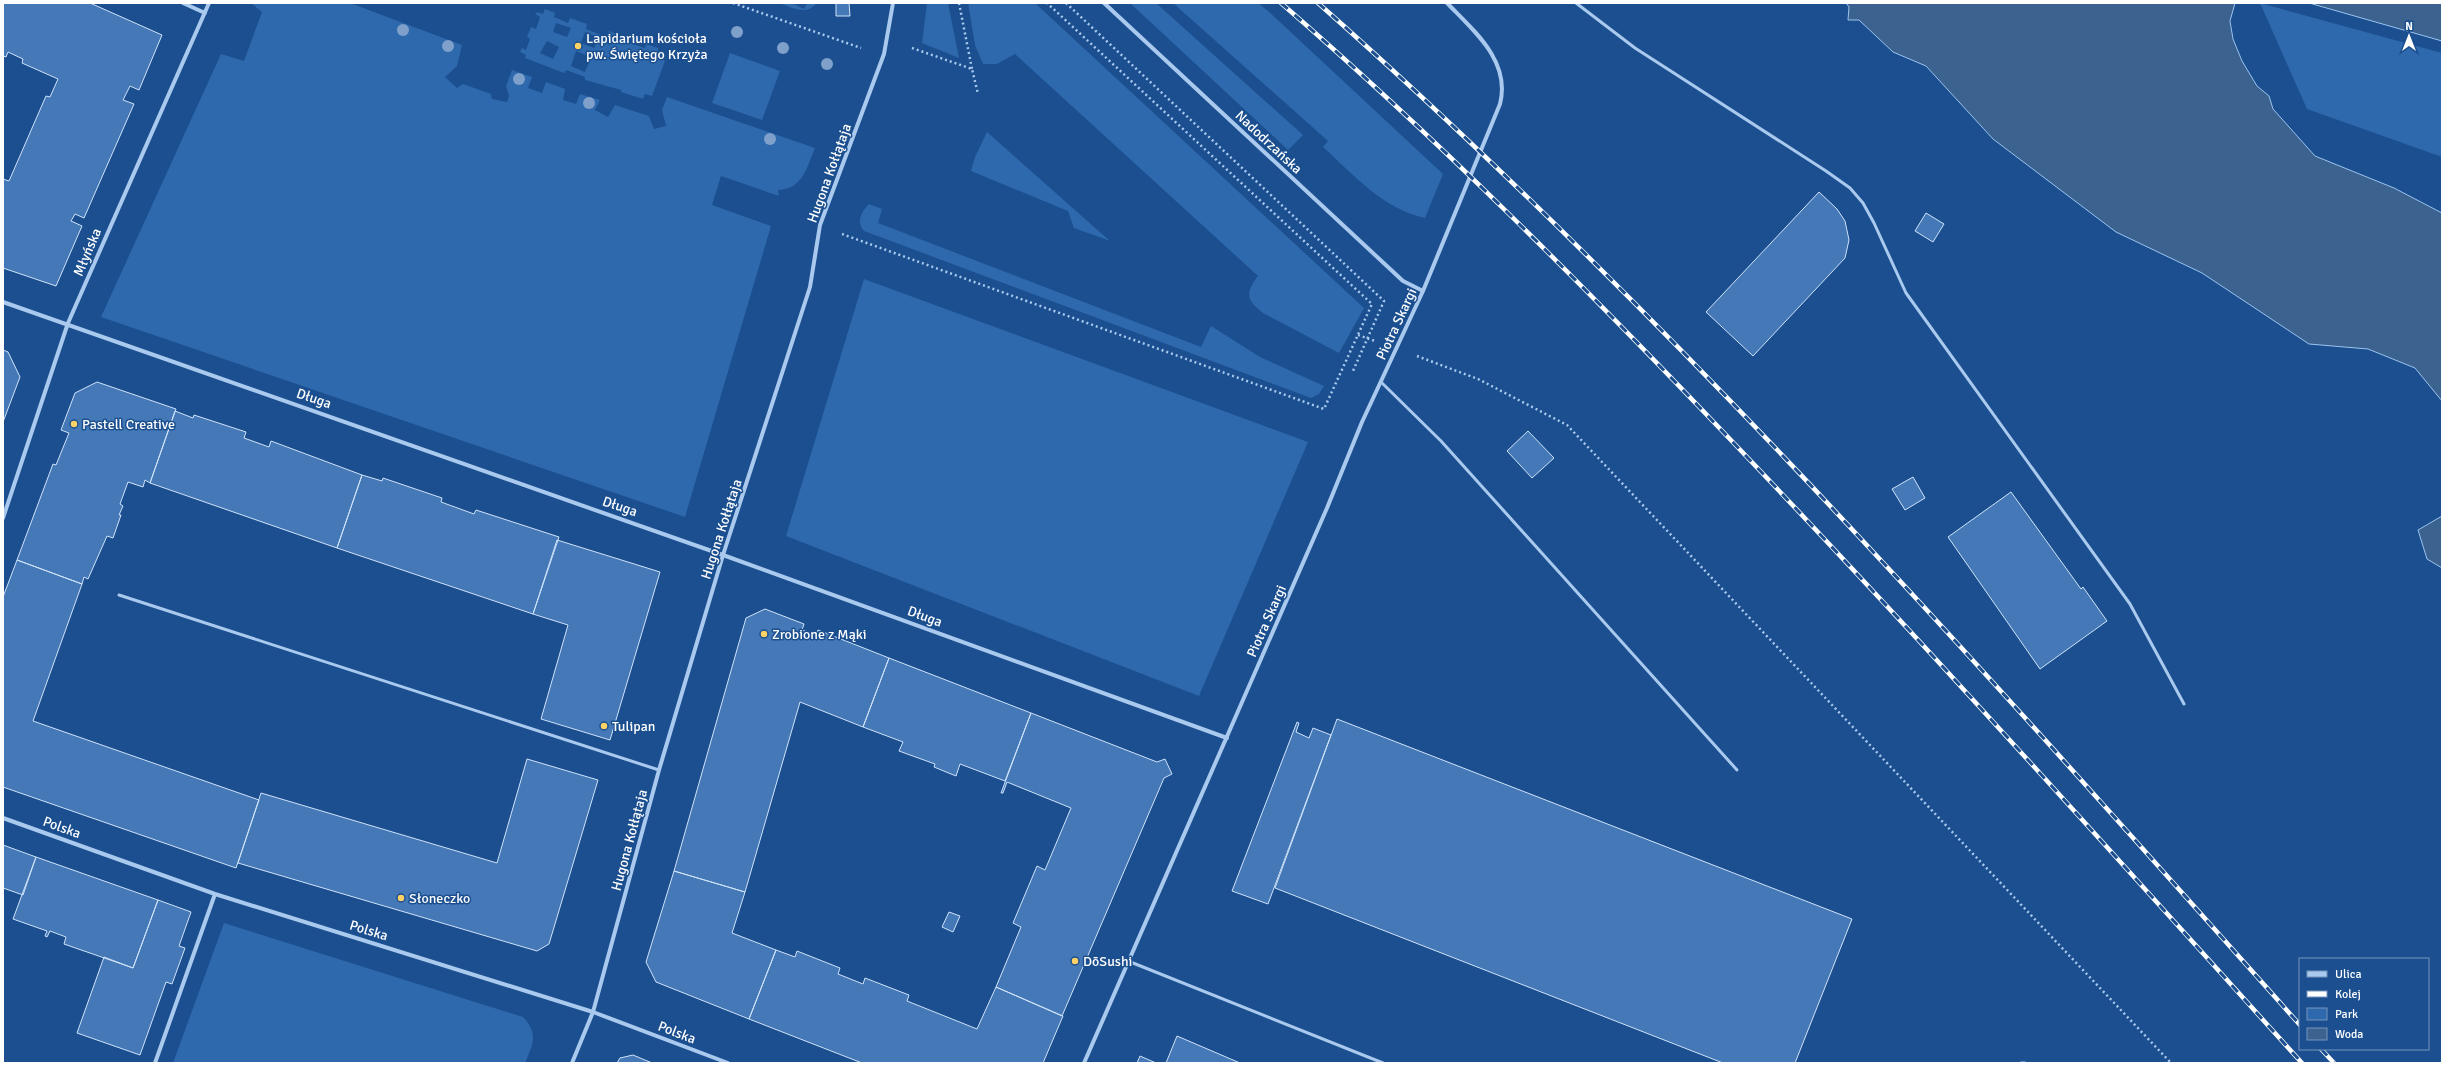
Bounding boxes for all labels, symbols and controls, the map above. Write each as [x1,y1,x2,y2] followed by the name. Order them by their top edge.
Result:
[2389,16,2429,56] north arrow
[2405,20,2413,33] text: N
[586,30,708,63] place label: Lapidarium kościoła pw. Świętego Krzyża
[573,41,583,51] marker: Lapidarium kościoła pw. Świętego Krzyża
[1232,107,1306,178] street label: Nadodrzańska
[804,121,855,225] street label: Hugona Kołłątaja
[70,226,105,279] street label: Młyńska
[1372,286,1420,363] street label: Piotra Skargi
[294,385,334,412] street label: Długa
[82,416,175,433] place label: Pastell Creative
[69,419,79,429] marker: Pastell Creative
[697,477,746,581] street label: Hugona Kołłątaja
[600,493,640,520] street label: Długa
[1243,583,1290,660] street label: Piotra Skargi
[905,602,945,631] street label: Długa
[772,626,867,643] place label: Zrobione z Mąki
[759,629,769,639] marker: Zrobione z Mąki
[612,718,655,735] place label: Tulipan
[599,721,609,731] marker: Tulipan
[608,788,651,893] street label: Hugona Kołłątaja
[41,813,83,842] street label: Polska
[409,890,470,907] place label: Słoneczko
[396,893,406,903] marker: Słoneczko
[348,917,390,944] street label: Polska
[1083,953,1132,970] place label: DōSushi
[1070,956,1080,966] marker: DōSushi
[2299,958,2429,1050] legend
[2335,967,2362,982] text: Ulica
[2335,987,2361,1002] text: Kolej
[2335,1007,2358,1022] text: Park
[655,1018,698,1047] street label: Polska
[2335,1027,2363,1042] text: Woda

